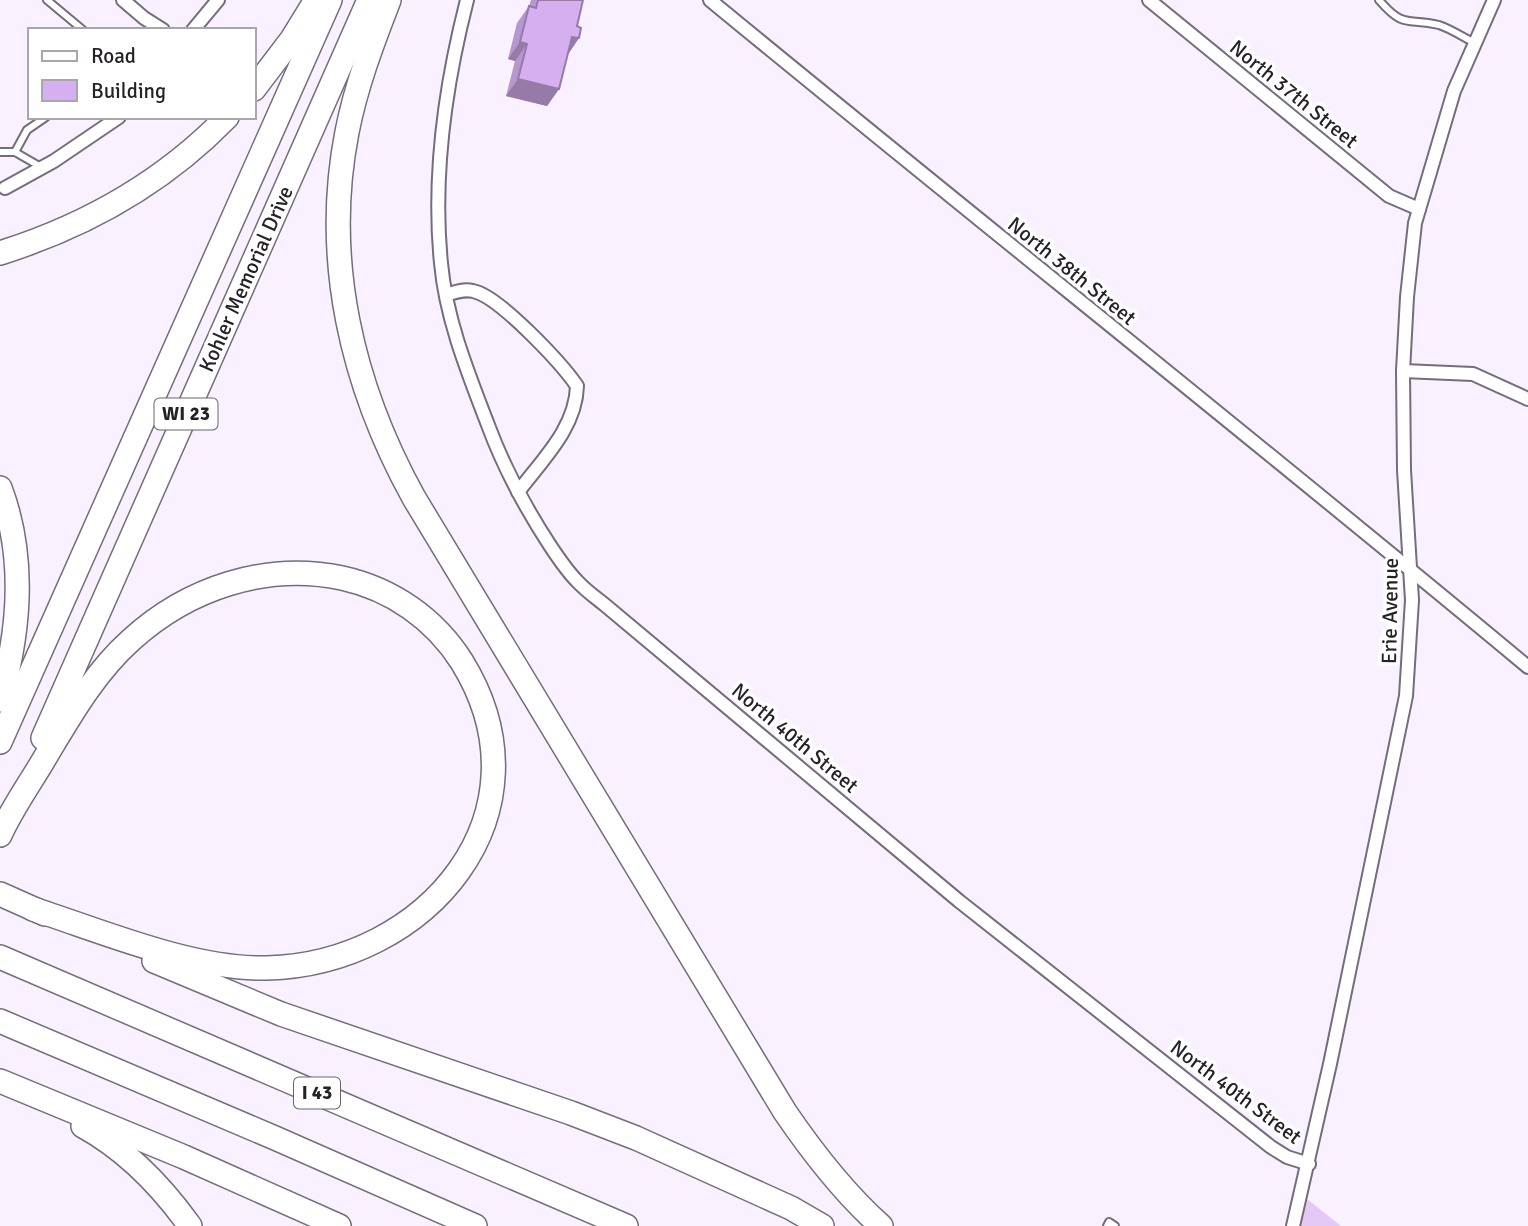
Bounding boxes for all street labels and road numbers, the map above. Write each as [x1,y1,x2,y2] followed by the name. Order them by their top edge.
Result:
[1225,34,1363,154] street label: North 37th Street
[193,182,299,376] street label: Kohler Memorial Drive
[1003,211,1141,331] street label: North 38th Street
[154,398,218,430] road number: WI 23
[1376,558,1404,664] street label: Erie Avenue
[726,677,864,799] street label: North 40th Street
[1165,1034,1307,1150] street label: North 40th Street
[294,1078,340,1108] road number: I 43

